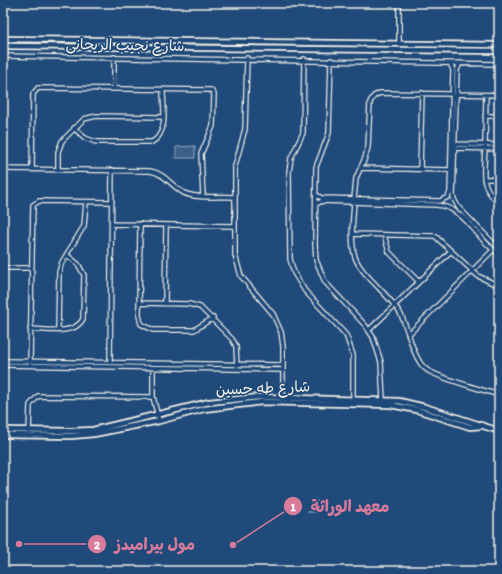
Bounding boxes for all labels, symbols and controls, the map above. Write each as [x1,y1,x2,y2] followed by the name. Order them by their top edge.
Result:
[65,35,185,56] street label: شارع نجيب الريحانى
[216,377,310,400] street label: شارع طه حسين
[283,492,398,520] callout: معهد الوراثة
[311,497,389,517] text: معهد الوراثة
[290,500,296,514] text: 1
[87,530,203,558] callout: مول بيراميدز
[113,535,195,555] text: مول بيراميدز
[94,538,101,552] text: 2

